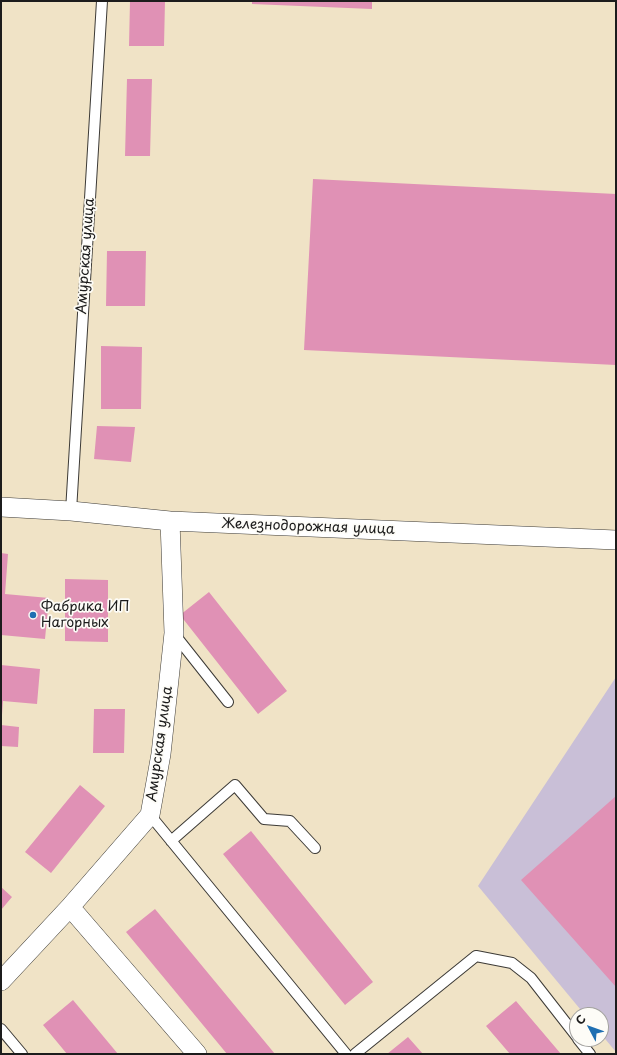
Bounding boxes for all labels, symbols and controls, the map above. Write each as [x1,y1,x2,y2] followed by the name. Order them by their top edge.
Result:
[74,197,98,315] street label: Амурская улица
[221,516,395,538] street label: Железнодорожная улица
[41,599,130,632] place label: Фабрика ИП Нагорных
[28,610,38,620] marker: Фабрика ИП Нагорных
[144,685,176,803] street label: Амурская улица
[569,1007,609,1047] north arrow
[571,1011,589,1028] text: С

